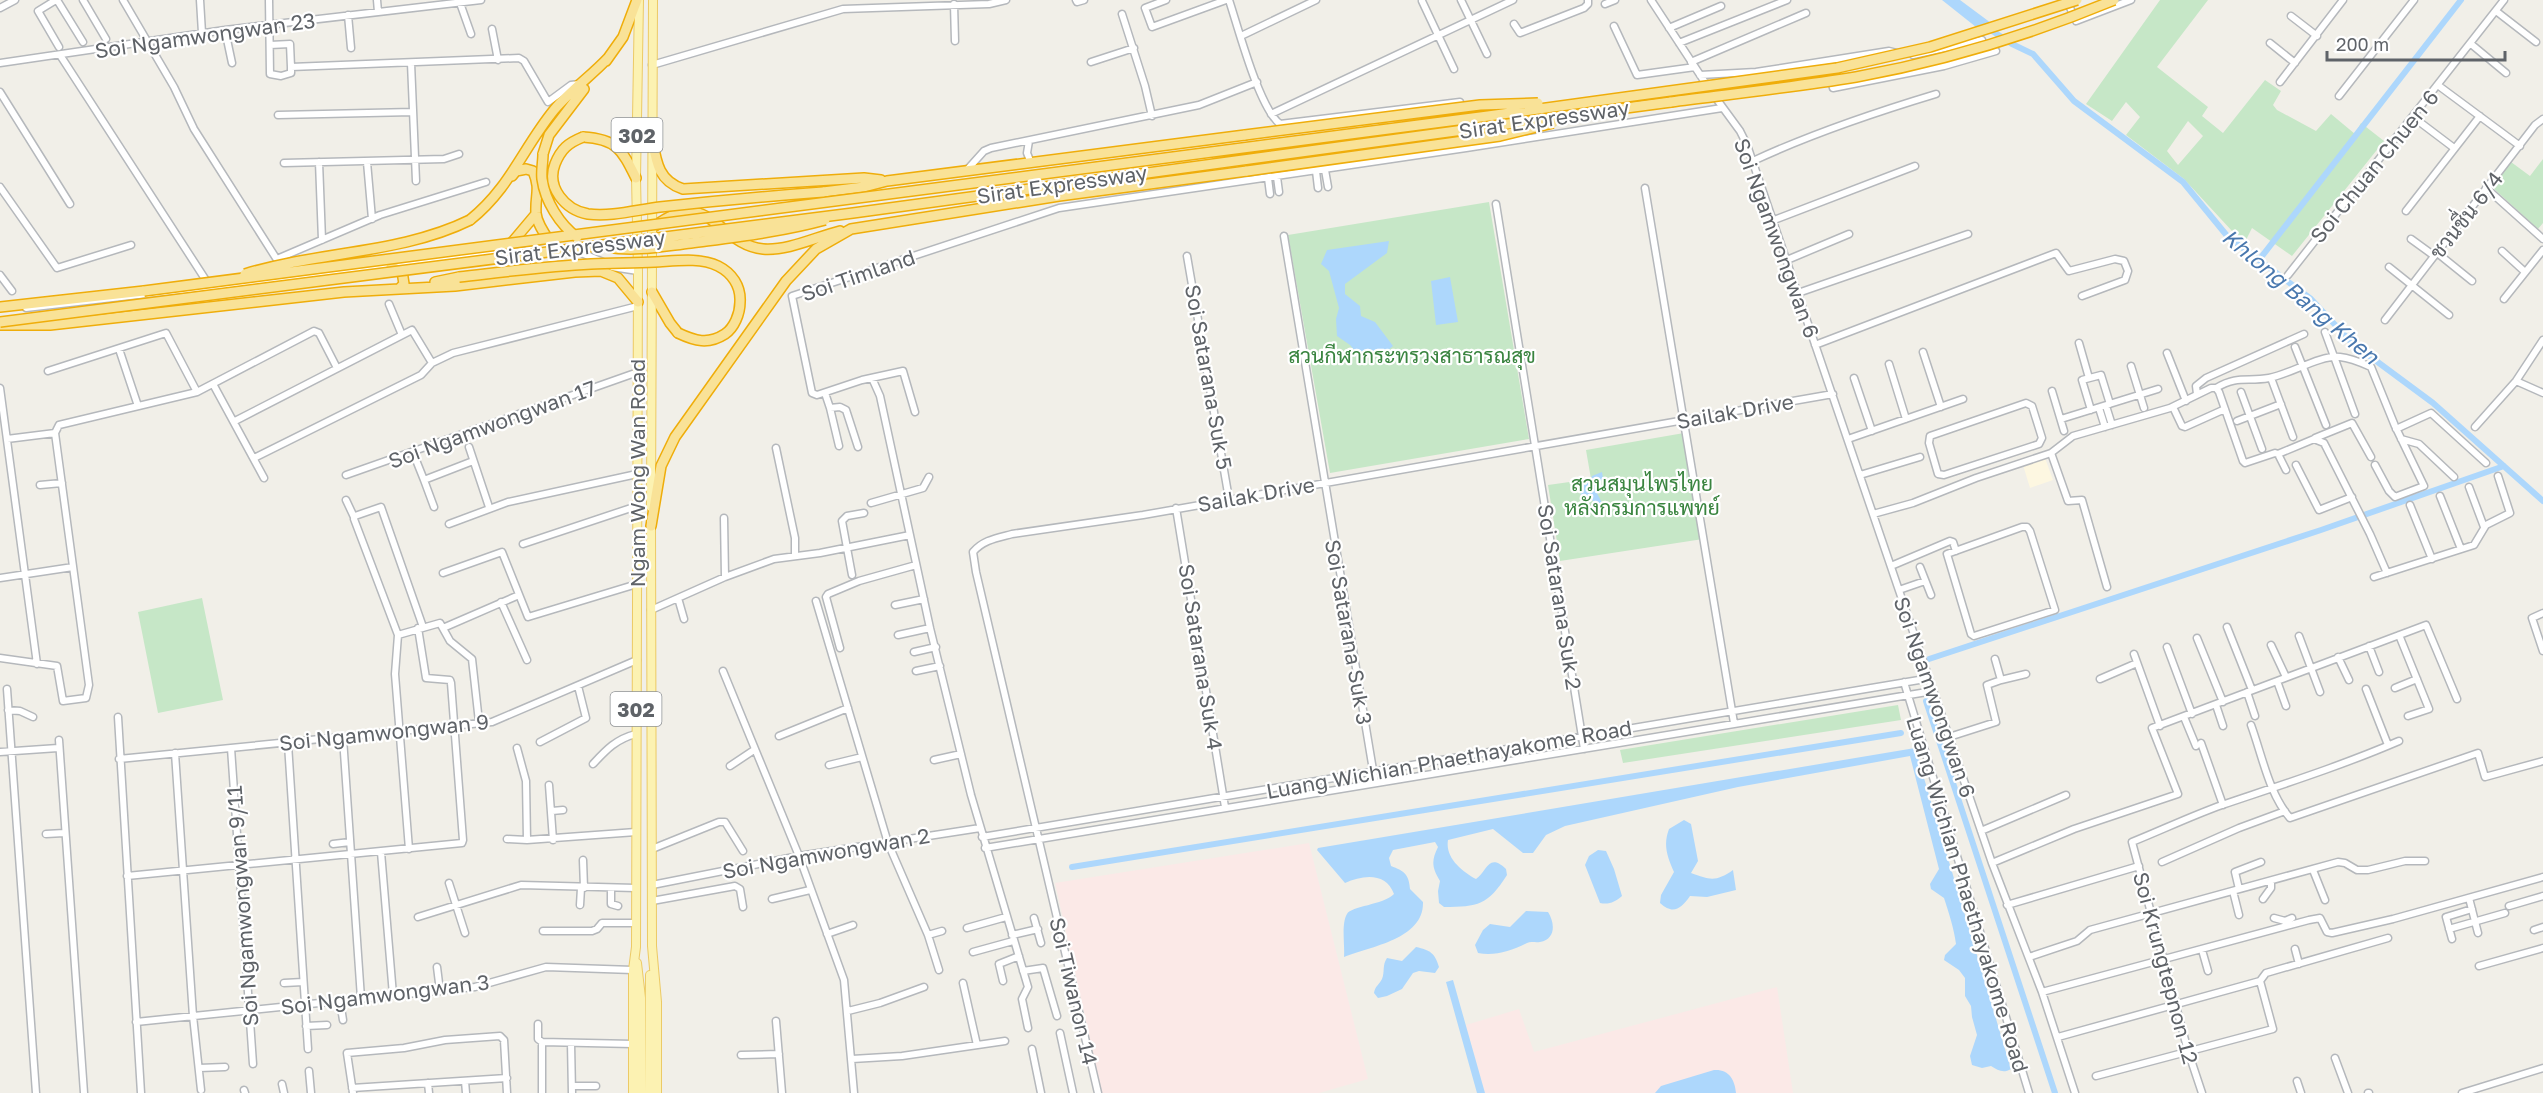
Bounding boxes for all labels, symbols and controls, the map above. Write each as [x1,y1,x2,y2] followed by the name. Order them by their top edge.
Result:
[93,7,317,63] street label: Soi Ngamwongwan 23
[2327,24,2506,62] scale bar
[2336,33,2389,55] text: 200 m
[2304,84,2444,248] street label: Soi Chuan Chuen 6
[1457,94,1631,144] street label: Sirat Expressway
[612,118,662,152] road number: 302
[1729,135,1825,341] street label: Soi Ngamwongwan 6
[975,159,1149,209] street label: Sirat Expressway
[2419,162,2508,264] street label: ชวนชื่น 6/4
[2217,223,2386,370] water label: Khlong Bang Khen
[493,224,667,270] street label: Sirat Expressway
[798,243,918,307] street label: Soi Timland
[1180,282,1238,472] street label: Soi Satarana Suk 5
[1288,342,1536,370] park label: สวนกีฬากระทรวงสาธารณสุข
[624,359,650,587] street label: Ngam Wong Wan Road
[385,374,599,474] street label: Soi Ngamwongwan 17
[1674,388,1796,434] street label: Sailak Drive
[1564,470,1720,520] park label: สวนสมุนไพรไทย หลังกรมการแพทย์
[1195,471,1317,517] street label: Sailak Drive
[1532,502,1588,692] street label: Soi Satarana Suk 2
[1320,537,1378,727] street label: Soi Satarana Suk 3
[1173,562,1229,752] street label: Soi Satarana Suk 4
[1888,593,1982,801] street label: Soi Ngamwongwan 6
[610,692,662,726] road number: 302
[278,708,490,756] street label: Soi Ngamwongwan 9
[1901,713,2035,1075] street label: Luang Wichian Phaethayakome Road
[1264,714,1634,804] street label: Luang Wichian Phaethayakome Road
[221,785,263,1027] street label: Soi Ngamwongwan 9/11
[720,822,932,884] street label: Soi Ngamwongwan 2
[2128,869,2204,1067] street label: Soi Krungtepnon 12
[1044,915,1104,1067] street label: Soi Tiwanon 14
[279,968,491,1020] street label: Soi Ngamwongwan 3

